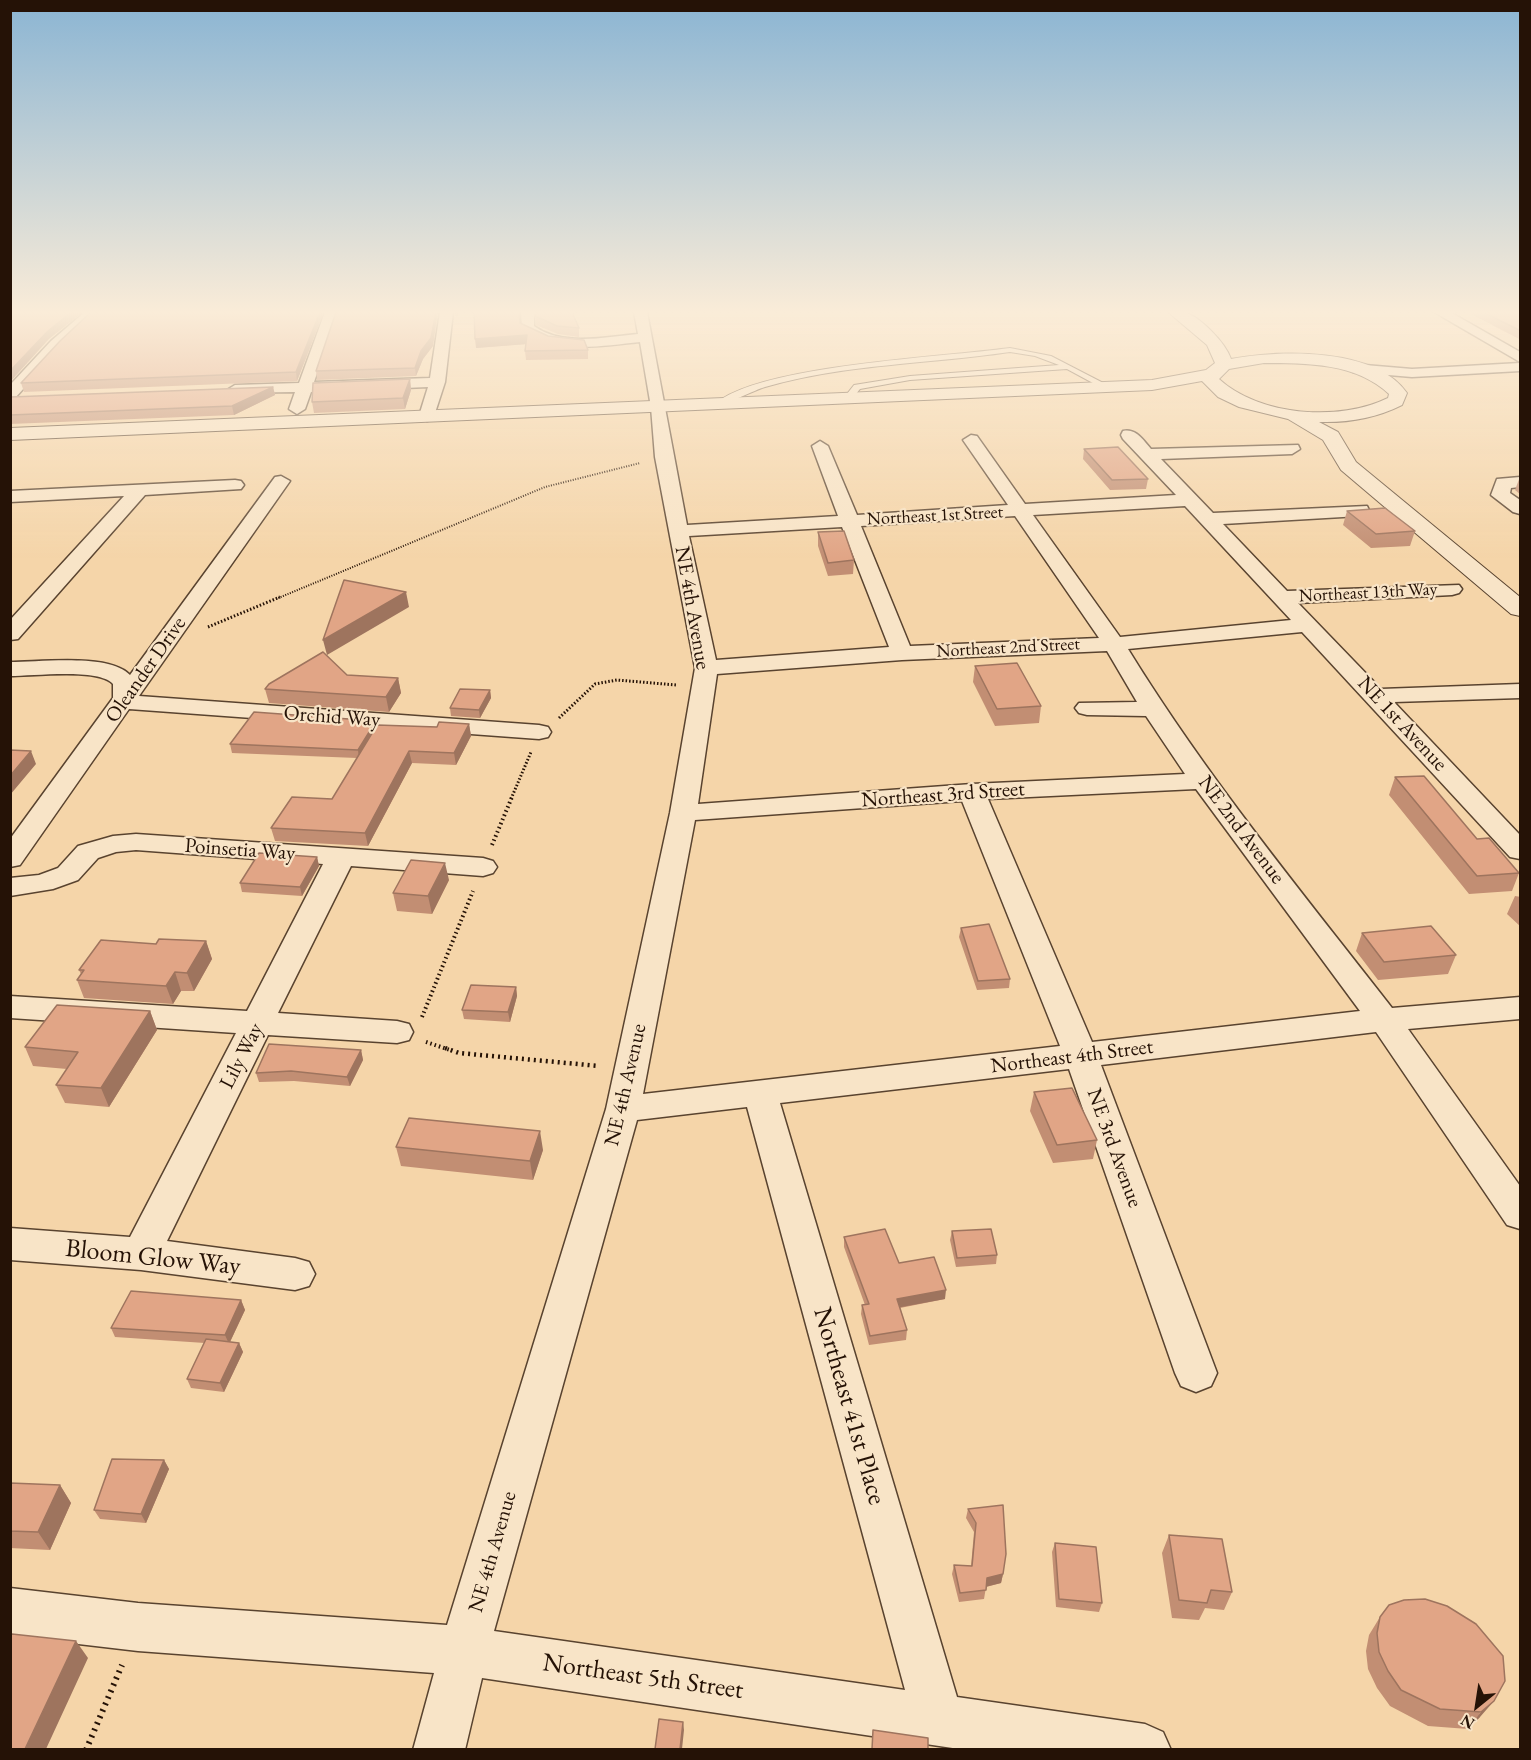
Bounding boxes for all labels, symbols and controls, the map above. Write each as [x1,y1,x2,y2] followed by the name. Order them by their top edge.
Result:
[866,502,1004,530] street label: Northeast 1st Street
[669,544,715,672] street label: NE 4th Avenue
[1298,579,1438,607] street label: Northeast 13th Way
[100,612,192,728] street label: Oleander Drive
[936,633,1080,663] street label: Northeast 2nd Street
[1352,671,1452,777] street label: NE 1st Avenue
[283,701,381,733] street label: Orchid Way
[1192,771,1290,889] street label: NE 2nd Avenue
[860,777,1026,813] street label: Northeast 3rd Street
[184,834,296,866] street label: Poinsetia Way
[215,1019,269,1093] street label: Lily Way
[600,1021,652,1149] street label: NE 4th Avenue
[989,1035,1155,1079] street label: Northeast 4th Street
[1081,1085,1147,1211] street label: NE 3rd Avenue
[64,1233,242,1283] street label: Bloom Glow Way
[806,1304,892,1508] street label: Northeast 41st Place
[464,1489,522,1615] street label: NE 4th Avenue
[541,1647,745,1707] street label: Northeast 5th Street
[1447,1676,1507,1736] north arrow
[1457,1710,1479,1734] text: N

